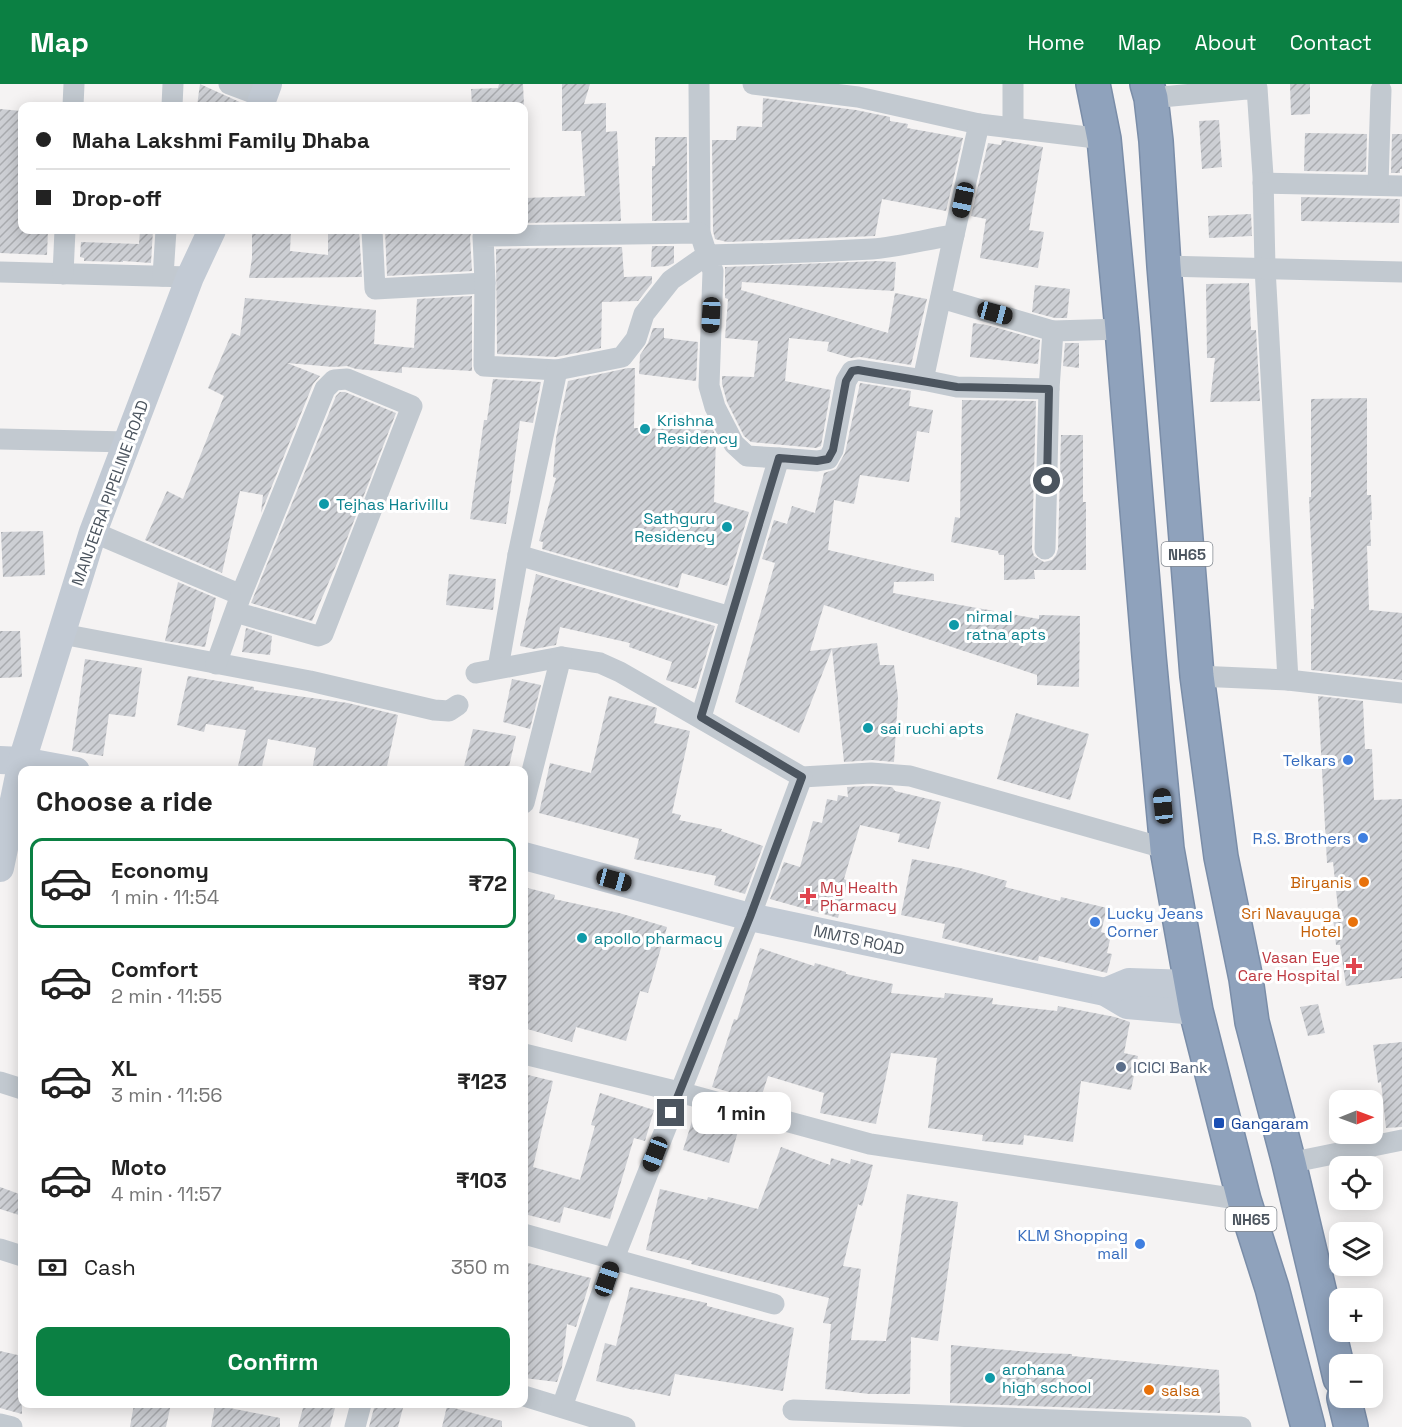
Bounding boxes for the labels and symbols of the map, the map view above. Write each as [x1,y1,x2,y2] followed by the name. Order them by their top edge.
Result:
[950,181,976,219] car
[701,297,721,333] car
[975,300,1015,326] car
[67,397,153,589] street label: MANJEERA PIPELINE ROAD
[657,410,738,449] place label: Krishna Residency
[638,422,652,436] marker: Krishna Residency
[1033,467,1060,494] route start
[336,494,449,515] place label: Tejhas Harivillu
[317,497,331,511] marker: Tejhas Harivillu
[634,508,715,547] place label: Sathguru Residency
[720,520,734,534] marker: Sathguru Residency
[1162,542,1212,566] road number: NH65
[966,606,1046,645] place label: nirmal ratna apts
[947,618,961,632] marker: nirmal ratna apts
[880,718,984,739] place label: sai ruchi apts
[861,721,875,735] marker: sai ruchi apts
[1283,750,1336,771] place label: Telkars
[1341,753,1355,767] marker: Telkars
[1152,787,1174,825] car
[1253,828,1351,849] place label: R.S. Brothers
[1356,831,1370,845] marker: R.S. Brothers
[594,867,634,893] car
[1290,872,1352,893] place label: Biryanis
[1357,875,1371,889] marker: Biryanis
[820,877,898,916] place label: My Health Pharmacy
[801,889,815,903] marker: My Health Pharmacy
[1107,903,1204,942] place label: Lucky Jeans Corner
[1241,903,1341,942] place label: Sri Navayuga Hotel
[1088,915,1102,929] marker: Lucky Jeans Corner
[1346,915,1360,929] marker: Sri Navayuga Hotel
[812,920,906,960] street label: MMTS ROAD
[594,928,723,949] place label: apollo pharmacy
[575,931,589,945] marker: apollo pharmacy
[1238,947,1340,986] place label: Vasan Eye Care Hospital
[1345,957,1363,975] marker: Vasan Eye Care Hospital
[1133,1057,1208,1078] place label: ICICI Bank
[1114,1060,1128,1074] marker: ICICI Bank
[1329,1090,1383,1144] north arrow
[692,1092,791,1134] callout: 1 min
[657,1099,684,1126] route end
[1231,1113,1309,1134] place label: Gangaram
[1212,1116,1226,1130] marker: Gangaram
[640,1134,670,1174] car
[1226,1207,1276,1231] road number: NH65
[1017,1225,1128,1264] place label: KLM Shopping mall
[1133,1237,1147,1251] marker: KLM Shopping mall
[593,1259,621,1299] car
[1002,1359,1091,1398] place label: arohana high school
[983,1371,997,1385] marker: arohana high school
[1161,1380,1200,1401] place label: salsa
[1142,1383,1156,1397] marker: salsa

